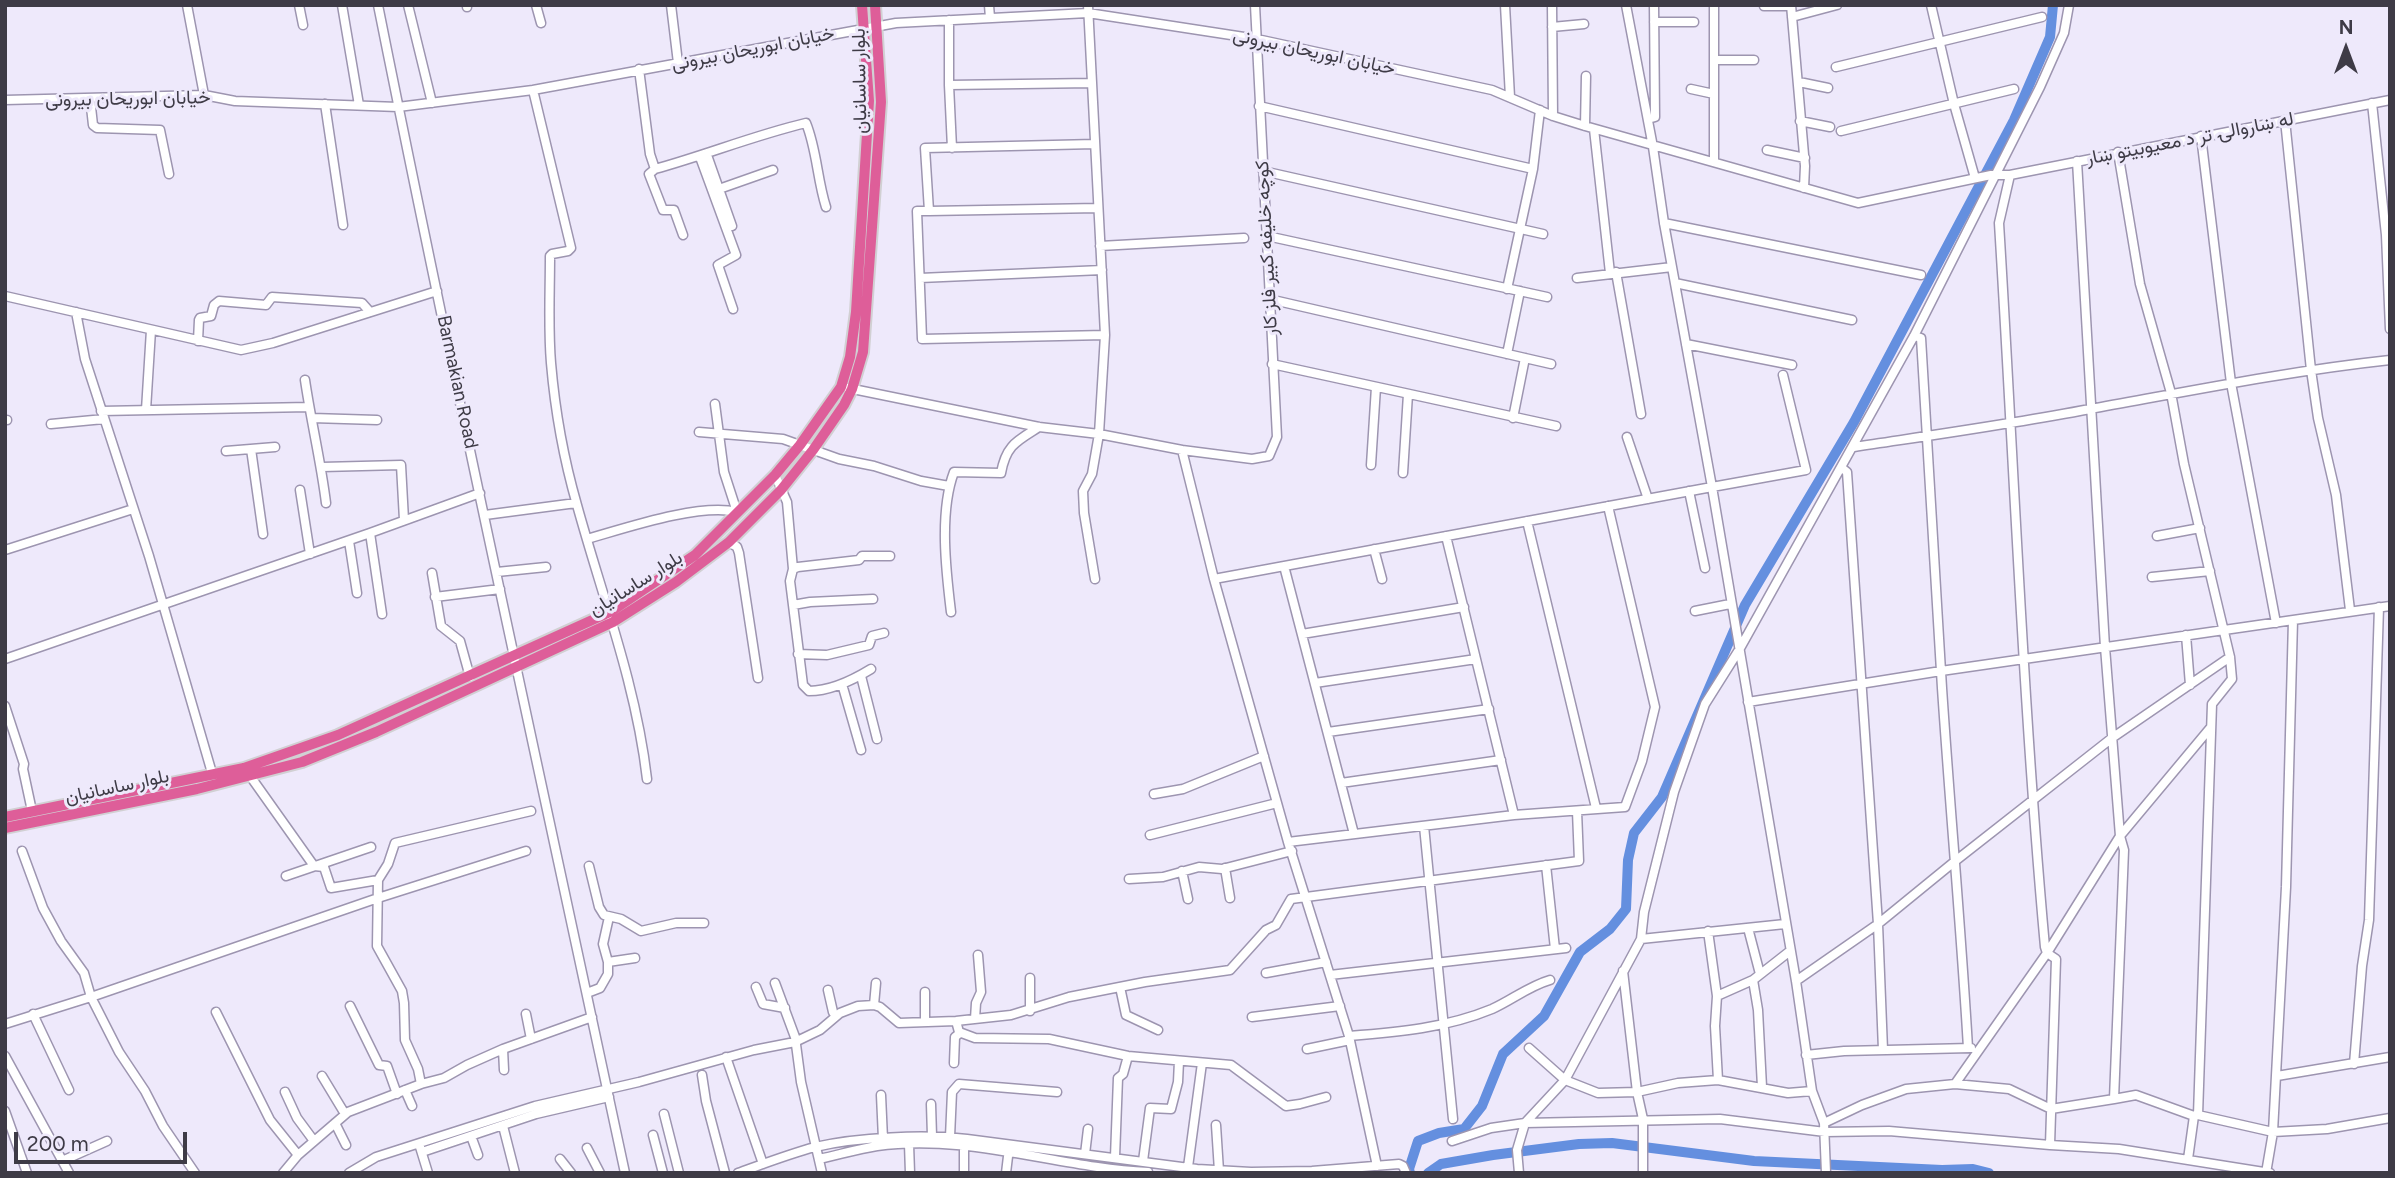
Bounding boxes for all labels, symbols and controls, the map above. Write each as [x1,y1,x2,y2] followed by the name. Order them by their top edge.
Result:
[2311,14,2381,84] north arrow
[2339,16,2353,39] text: N
[670,22,836,76] street label: خیابان ابوریحان بیرونی
[1231,24,1397,80] street label: خیابان ابوریحان بیرونی
[848,28,872,134] street label: بلوار ساسانیان
[45,86,211,112] street label: خیابان ابوریحان بیرونی
[2084,108,2296,170] street label: له ښاروالۍ تر د معیوبیتو ښار
[1251,160,1283,336] street label: کوچه خلیفه کبیر فلز کار
[432,313,482,451] street label: Barmakian Road
[585,546,687,622] street label: بلوار ساسانیان
[63,765,171,809] street label: بلوار ساسانیان
[18,1118,191,1162] scale bar
[27,1131,89,1156] text: 200 m

